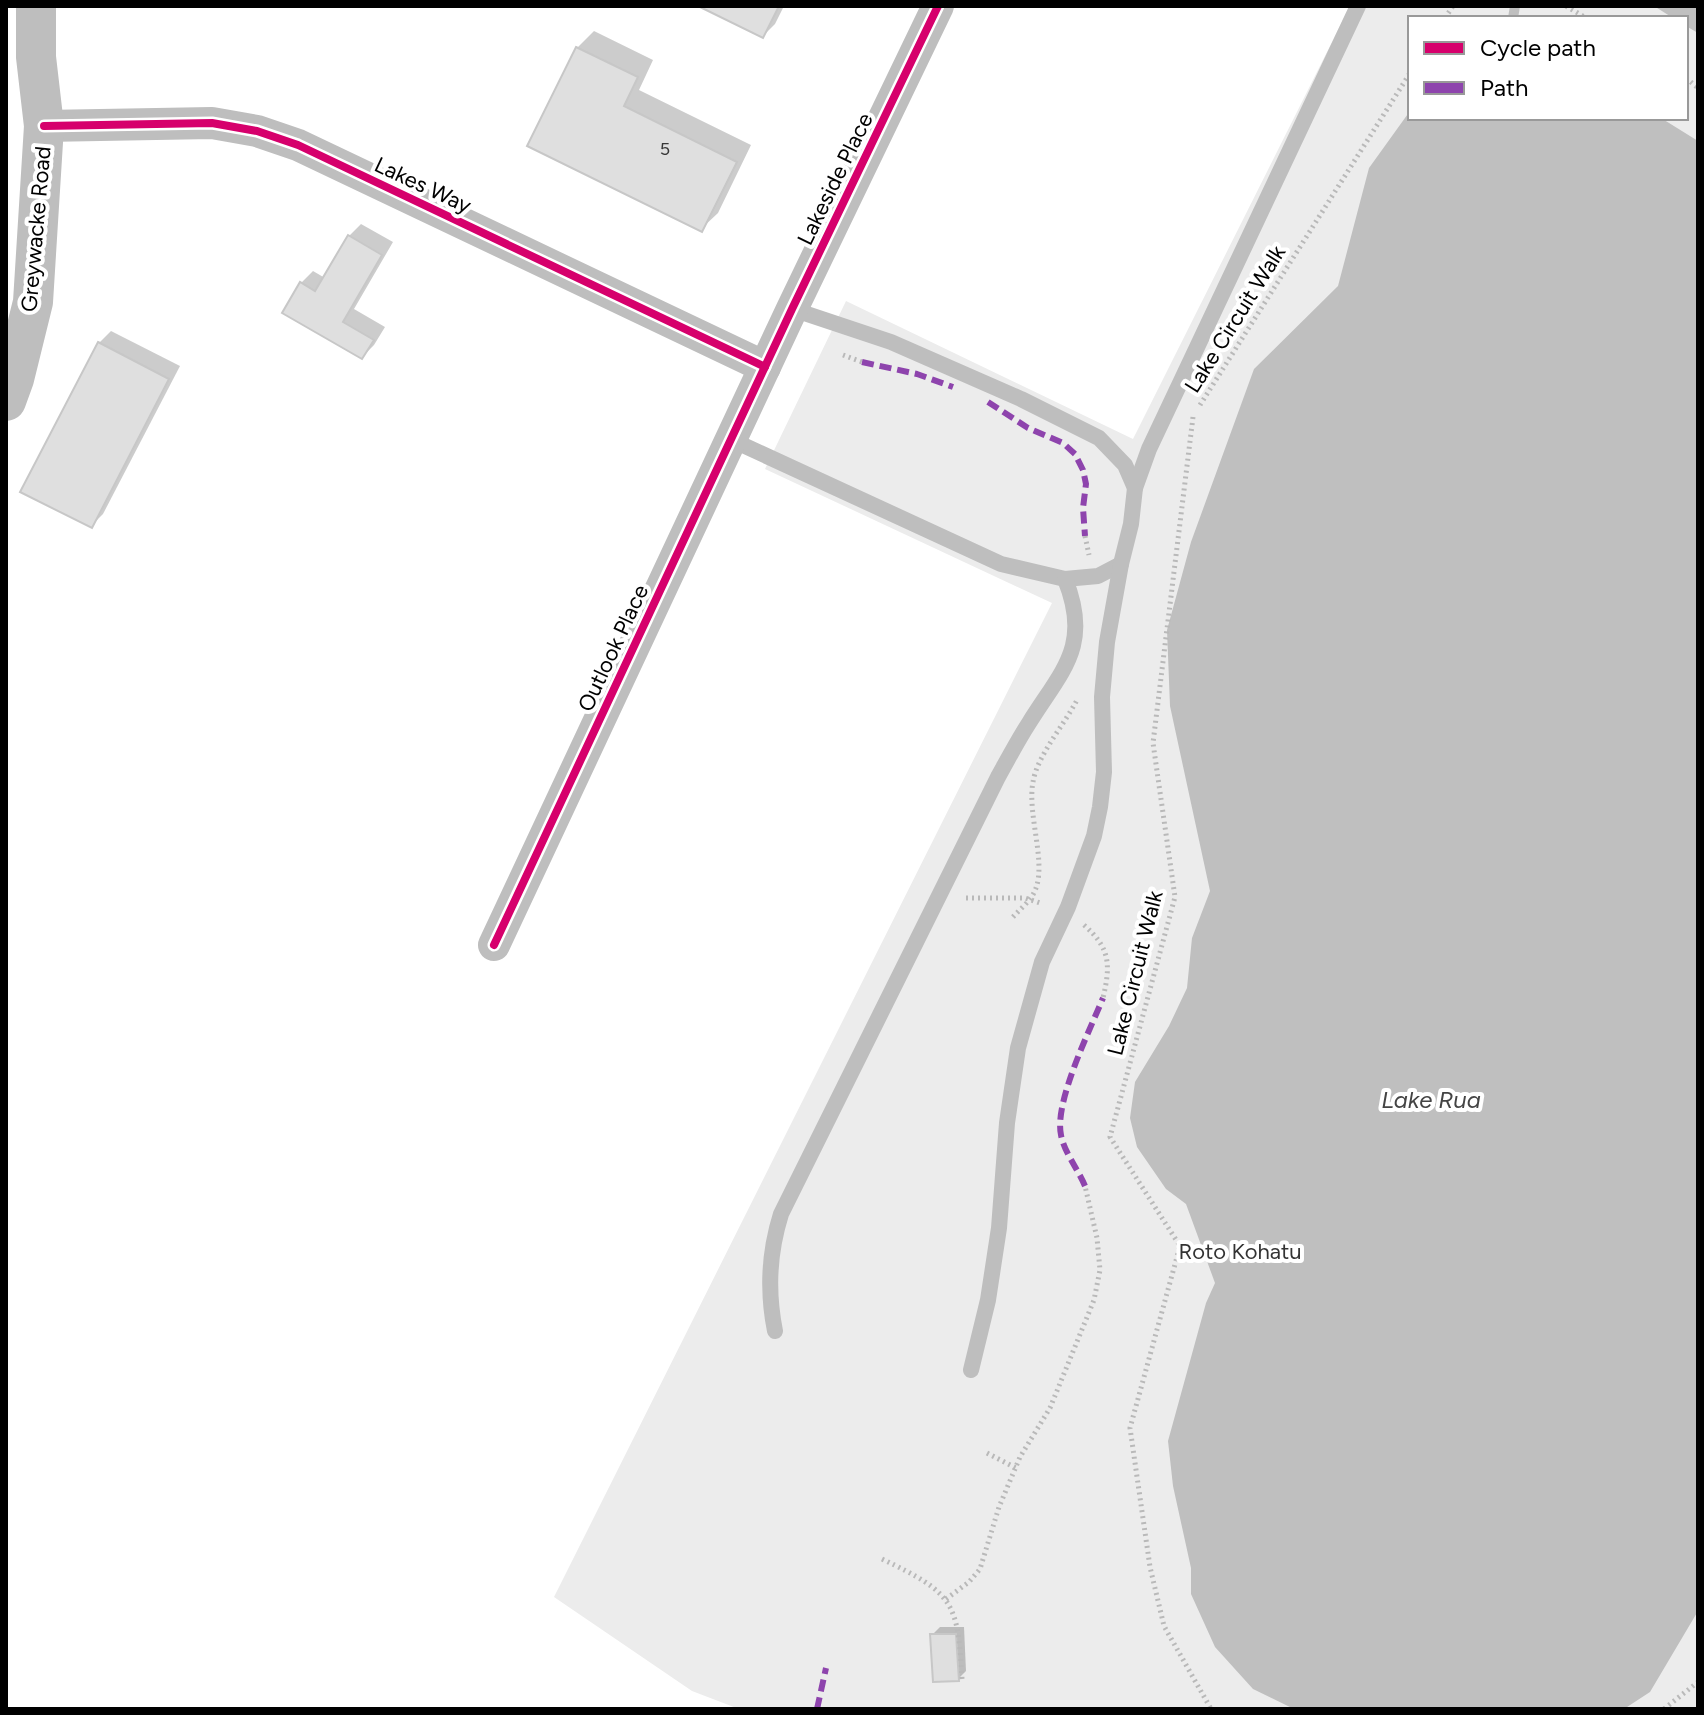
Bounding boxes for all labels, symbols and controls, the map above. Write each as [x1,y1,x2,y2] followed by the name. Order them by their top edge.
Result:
[1408,16,1688,120] legend
[1480,33,1596,62] text: Cycle path
[1480,73,1528,102] text: Path
[791,109,879,249] street label: Lakeside Place
[660,138,670,160] house number: 5
[15,145,57,313] street label: Greywacke Road
[370,151,476,219] street label: Lakes Way
[1179,240,1291,398] street label: Lake Circuit Walk
[572,580,654,716] street label: Outlook Place
[1101,887,1169,1058] street label: Lake Circuit Walk
[1381,1085,1481,1114] water label: Lake Rua
[1178,1238,1302,1265] park label: Roto Kohatu

